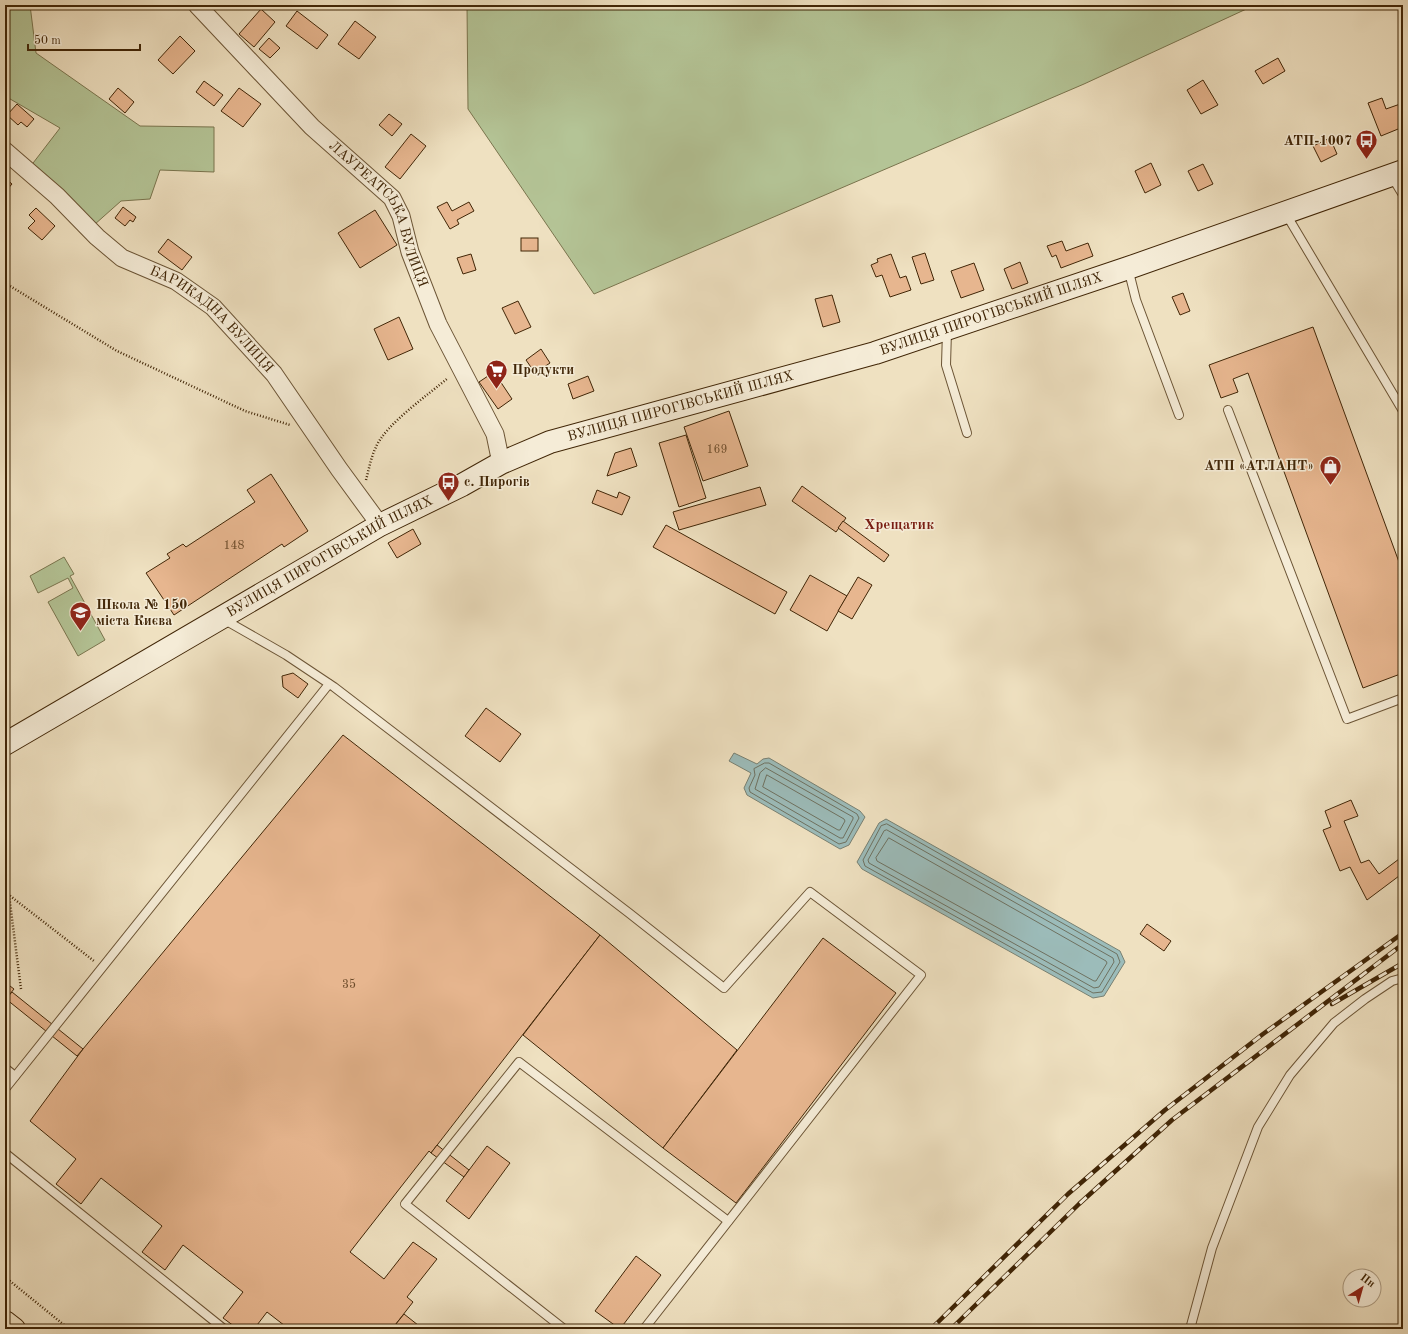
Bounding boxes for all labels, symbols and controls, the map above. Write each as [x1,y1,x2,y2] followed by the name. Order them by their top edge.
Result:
[28,26,140,52] scale bar
[34,34,61,47] text: 50 m
[1354,128,1380,161] bus stop icon: АТП-1007
[1283,134,1352,148] place label: АТП-1007
[326,139,430,289] street label: ЛАУРЕАТСЬКА ВУЛИЦЯ
[148,264,276,375] street label: БАРИКАДНА ВУЛИЦЯ
[878,270,1105,358] street label: ВУЛИЦЯ ПИРОГІВСЬКИЙ ШЛЯХ
[483,357,509,390] supermarket icon: Продукти
[512,363,574,377] place label: Продукти
[566,368,796,444] street label: ВУЛИЦЯ ПИРОГІВСЬКИЙ ШЛЯХ
[707,444,727,456] house number: 169
[1317,453,1343,486] shop icon: АТП «АТЛАНТ»
[1204,459,1314,473] place label: АТП «АТЛАНТ»
[436,469,462,502] bus stop icon: с. Пирогів
[464,475,530,489] place label: с. Пирогів
[224,493,435,620] street label: ВУЛИЦЯ ПИРОГІВСЬКИЙ ШЛЯХ
[864,518,934,533] district label: Хрещатик
[224,540,244,552] house number: 148
[96,598,187,628] place label: Школа № 150 міста Києва
[68,600,94,633] school or university icon: Школа № 150 міста Києва
[342,978,356,991] house number: 35
[1342,1268,1382,1308] north arrow
[1358,1272,1376,1290] text: Пн

